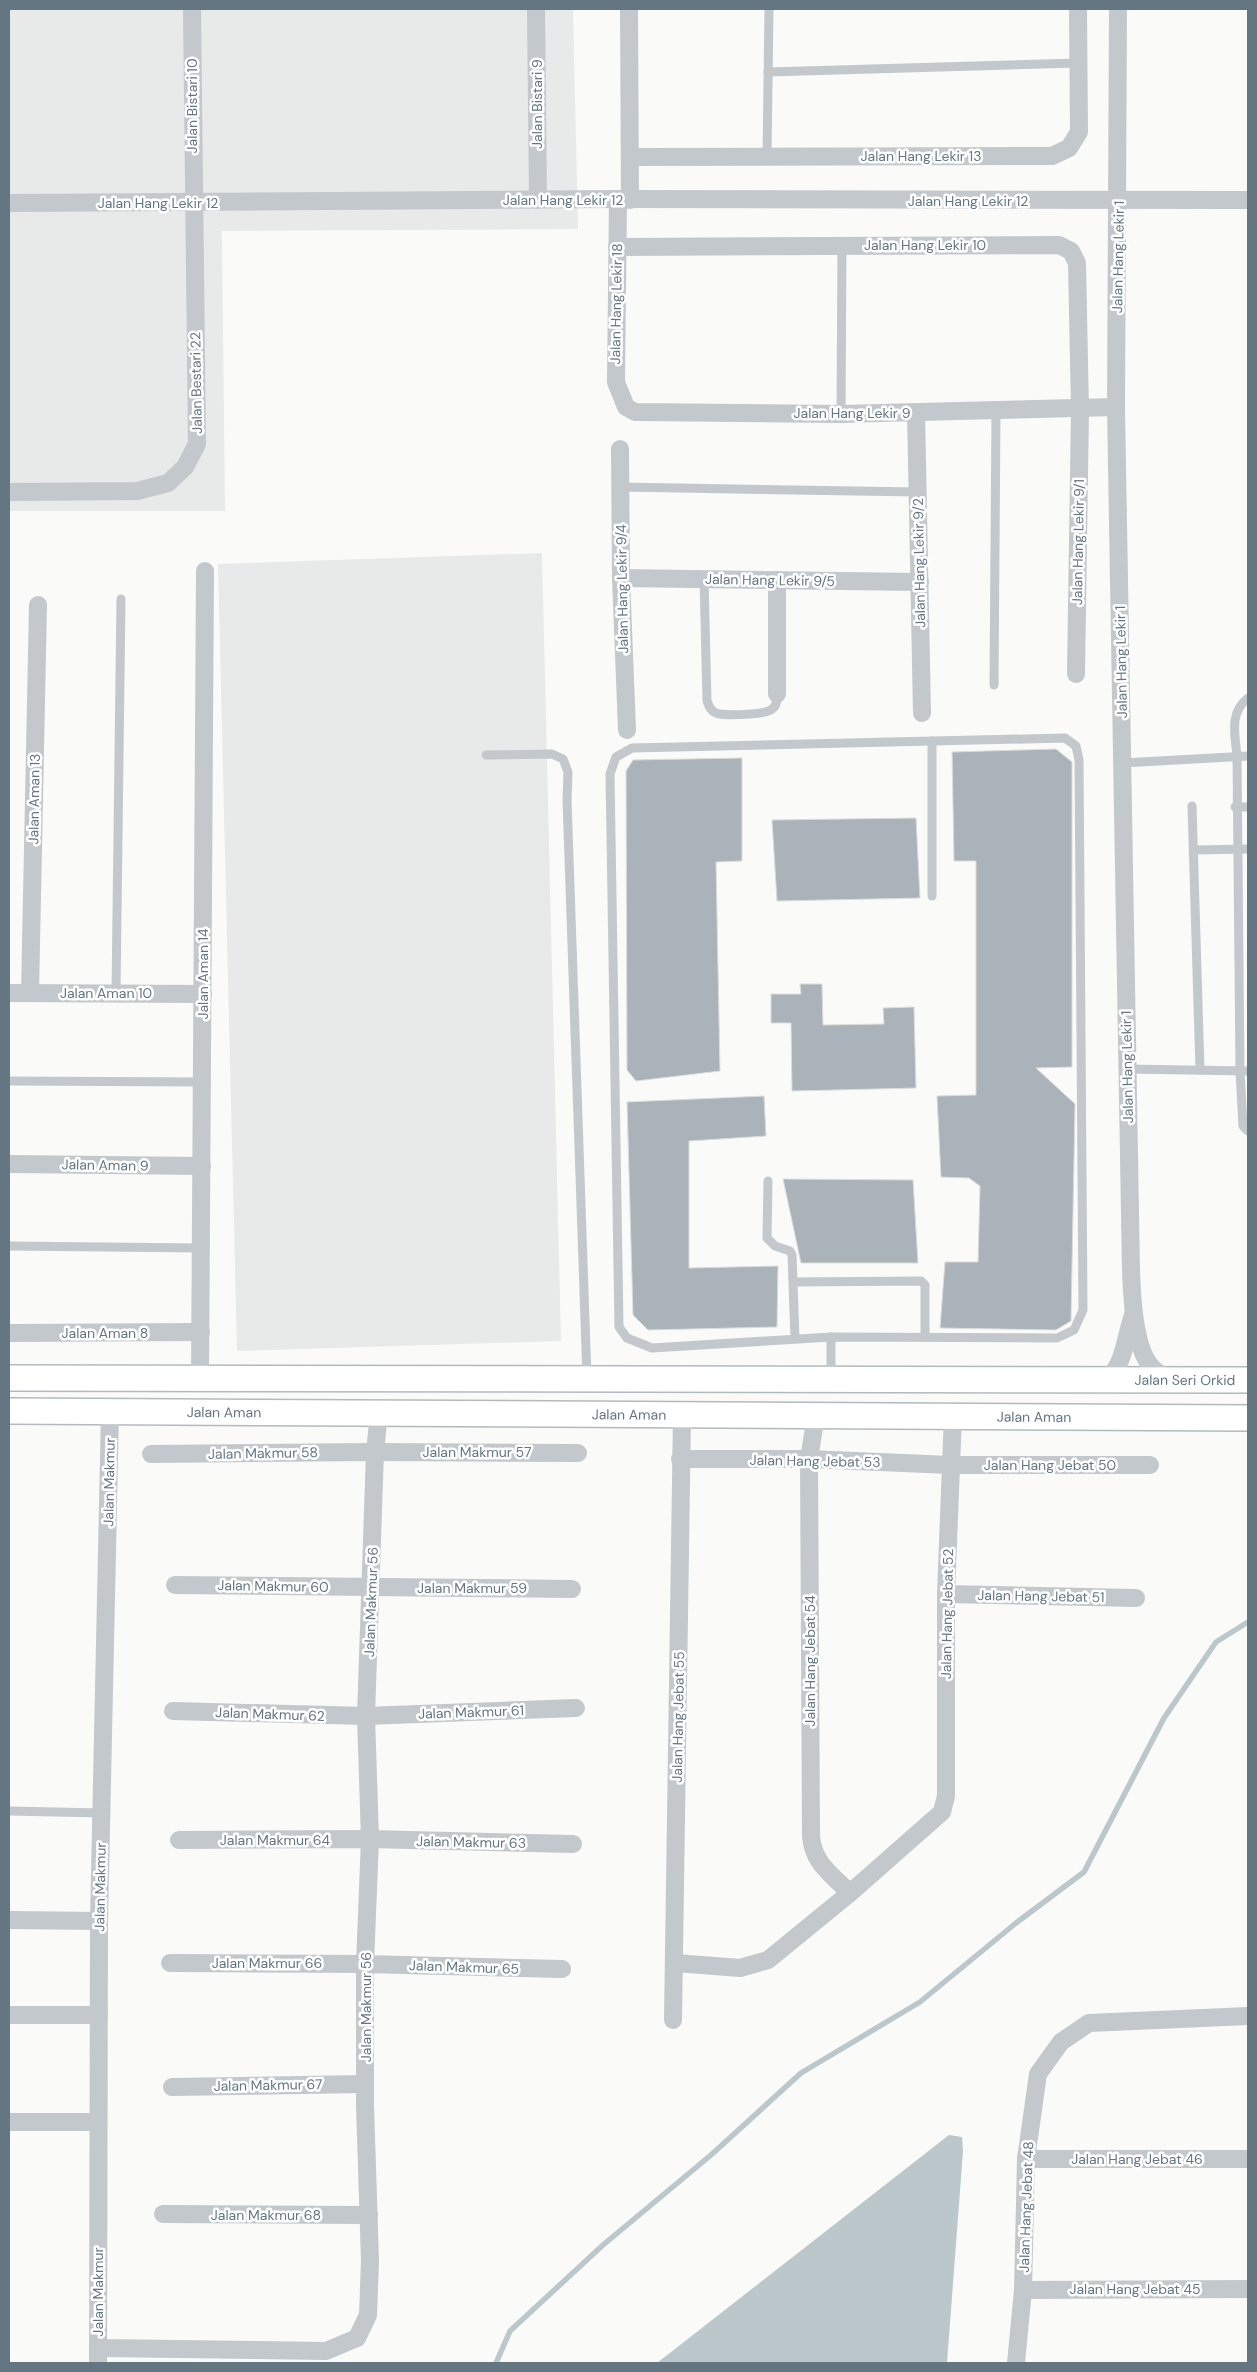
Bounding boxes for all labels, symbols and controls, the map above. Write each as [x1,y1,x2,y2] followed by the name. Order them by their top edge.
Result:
[183,59,201,153] street label: Jalan Bistari 10
[528,59,546,149] street label: Jalan Bistari 9
[861,147,981,165] street label: Jalan Hang Lekir 13
[503,191,623,209] street label: Jalan Hang Lekir 12
[908,192,1028,210] street label: Jalan Hang Lekir 12
[98,194,218,212] street label: Jalan Hang Lekir 12
[1108,201,1128,313] street label: Jalan Hang Lekir 1
[864,236,986,254] street label: Jalan Hang Lekir 10
[606,243,626,365] street label: Jalan Hang Lekir 18
[186,332,206,434] street label: Jalan Bestari 22
[794,404,911,422] street label: Jalan Hang Lekir 9
[1068,479,1088,605] street label: Jalan Hang Lekir 9/1
[909,498,929,628] street label: Jalan Hang Lekir 9/2
[612,524,632,654] street label: Jalan Hang Lekir 9/4
[705,570,835,590] street label: Jalan Hang Lekir 9/5
[1111,606,1131,718] street label: Jalan Hang Lekir 1
[24,753,44,845] street label: Jalan Aman 13
[194,928,212,1020] street label: Jalan Aman 14
[60,984,152,1002] street label: Jalan Aman 10
[1117,1011,1137,1123] street label: Jalan Hang Lekir 1
[61,1155,149,1175] street label: Jalan Aman 9
[62,1324,148,1342] street label: Jalan Aman 8
[1135,1371,1235,1389] street label: Jalan Seri Orkid
[187,1403,261,1421] street label: Jalan Aman
[592,1405,666,1424] street label: Jalan Aman
[997,1408,1071,1426] street label: Jalan Aman
[99,1437,119,1527] street label: Jalan Makmur
[208,1443,318,1463] street label: Jalan Makmur 58
[423,1443,531,1461] street label: Jalan Makmur 57
[749,1451,881,1471] street label: Jalan Hang Jebat 53
[984,1456,1116,1474] street label: Jalan Hang Jebat 50
[360,1547,382,1657] street label: Jalan Makmur 56
[937,1549,957,1679] street label: Jalan Hang Jebat 52
[217,1576,329,1596] street label: Jalan Makmur 60
[417,1579,527,1597] street label: Jalan Makmur 59
[977,1586,1105,1606] street label: Jalan Hang Jebat 51
[801,1595,819,1727] street label: Jalan Hang Jebat 54
[668,1651,688,1783] street label: Jalan Hang Jebat 55
[418,1701,524,1723] street label: Jalan Makmur 61
[215,1703,325,1725] street label: Jalan Makmur 62
[220,1831,331,1849] street label: Jalan Makmur 64
[416,1832,526,1852] street label: Jalan Makmur 63
[90,1842,110,1932] street label: Jalan Makmur
[357,1952,375,2062] street label: Jalan Makmur 56
[212,1954,322,1972] street label: Jalan Makmur 66
[409,1956,519,1978] street label: Jalan Makmur 65
[213,2075,323,2095] street label: Jalan Makmur 67
[1015,2141,1037,2273] street label: Jalan Hang Jebat 48
[1071,2150,1203,2168] street label: Jalan Hang Jebat 46
[211,2206,321,2224] street label: Jalan Makmur 68
[89,2247,107,2337] street label: Jalan Makmur
[1069,2280,1201,2298] street label: Jalan Hang Jebat 45

